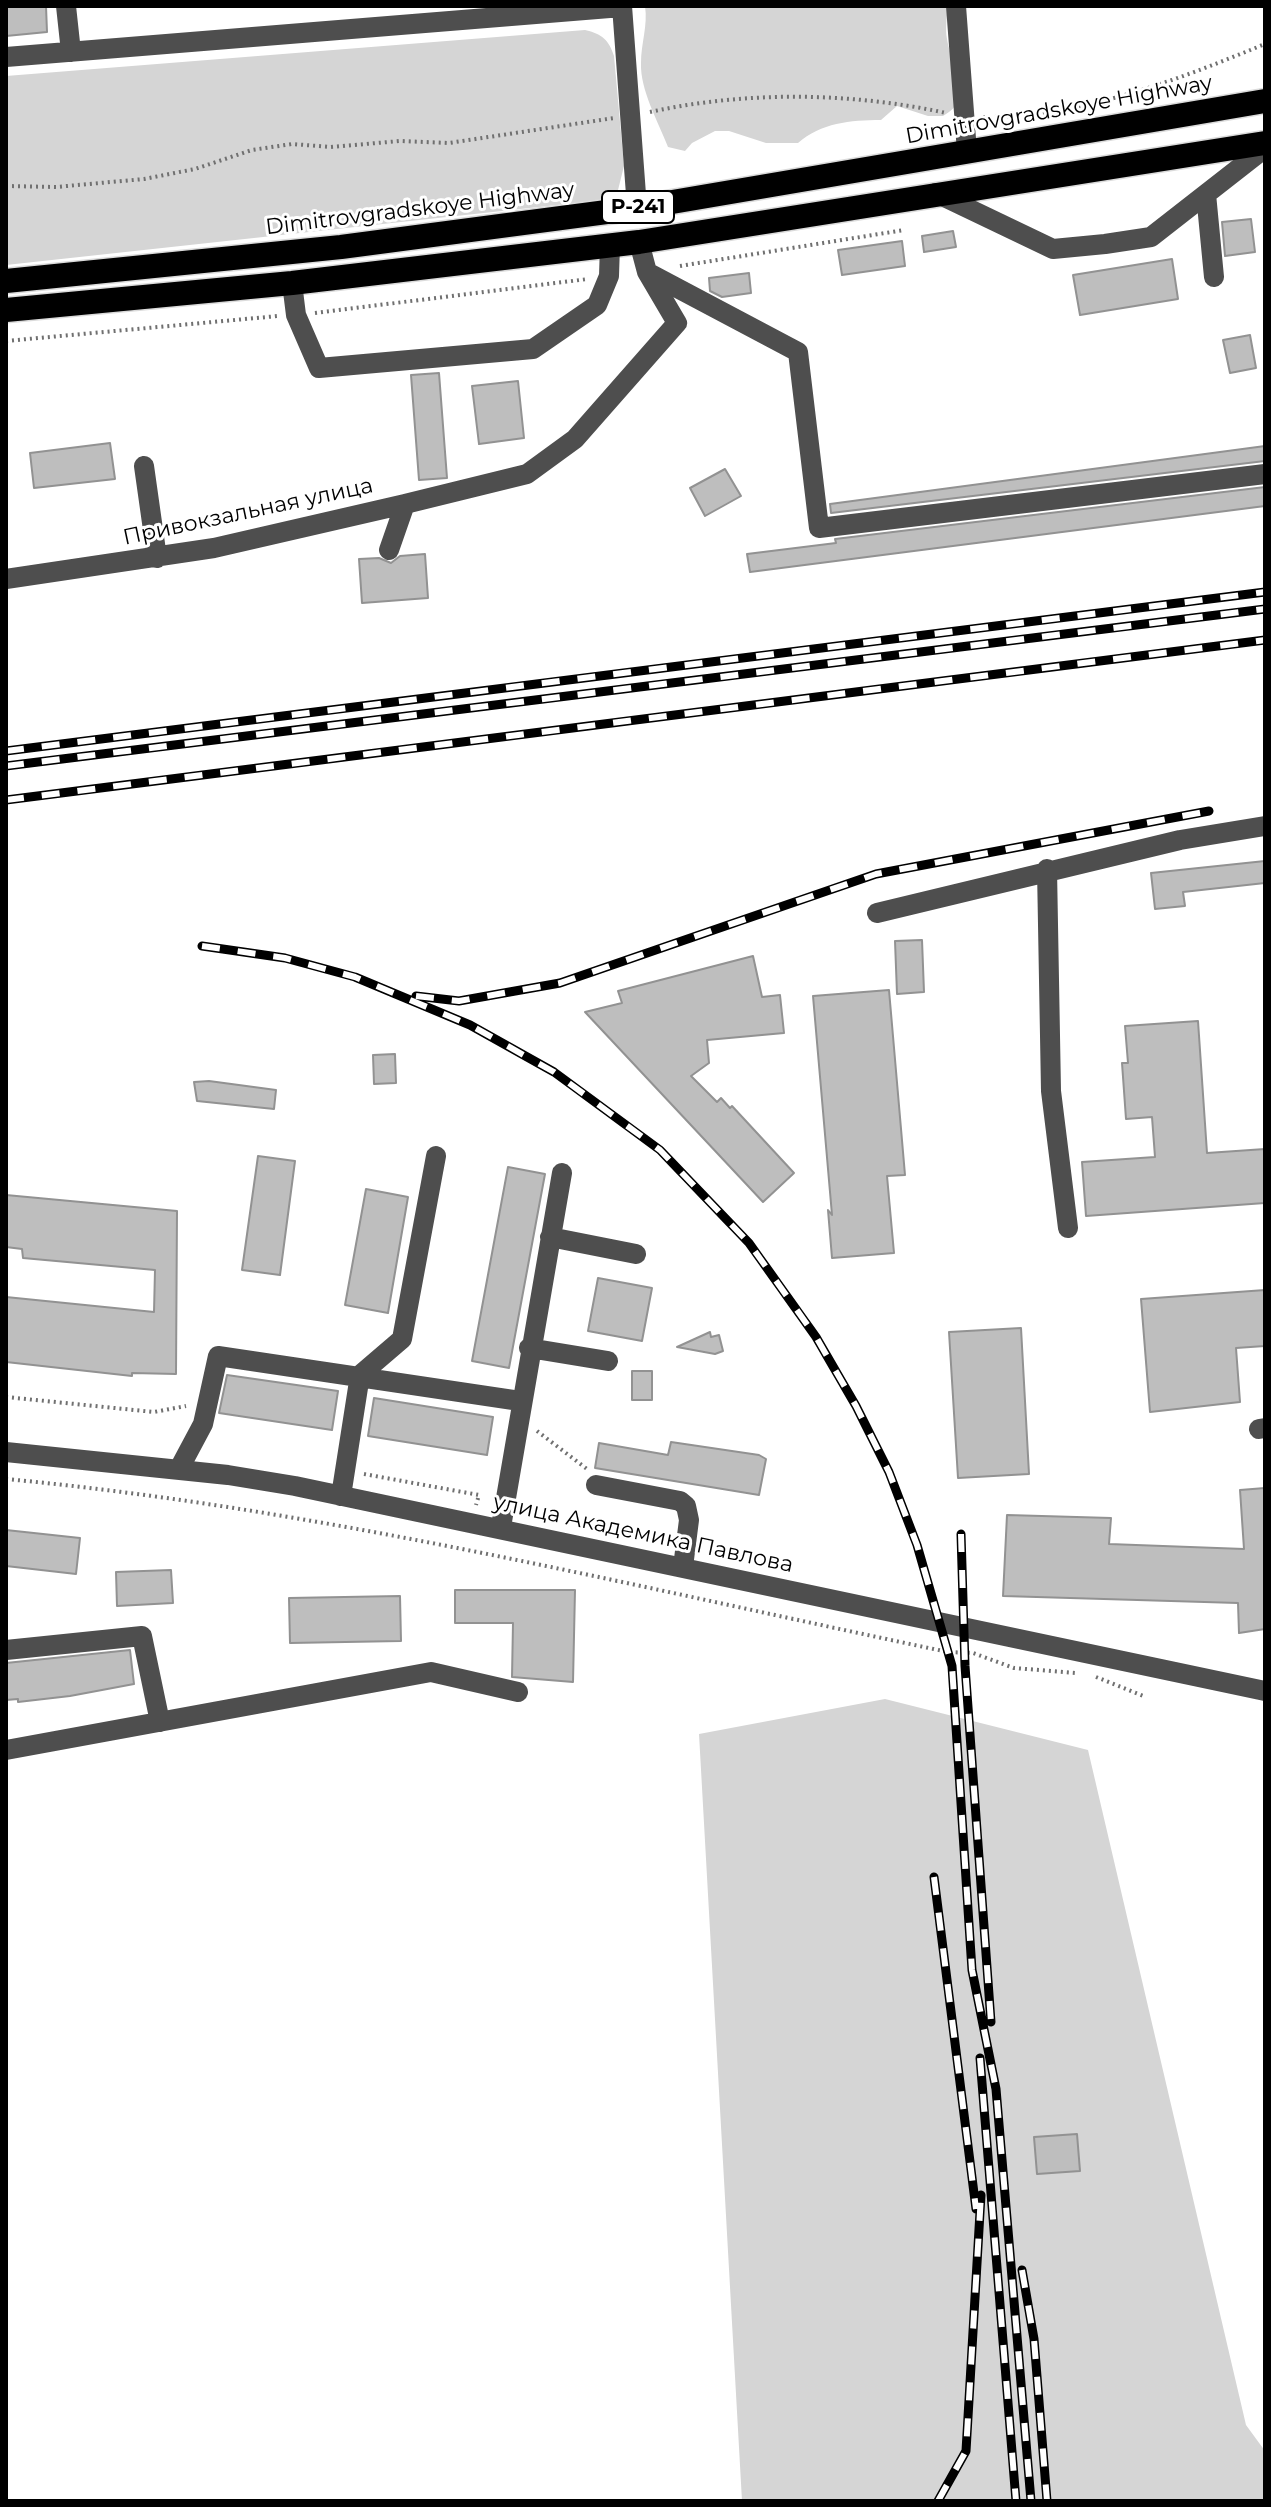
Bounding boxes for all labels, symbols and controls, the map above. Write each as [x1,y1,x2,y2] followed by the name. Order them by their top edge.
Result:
[904,70,1214,150] street label: Dimitrovgradskoye Highway
[264,177,576,241] street label: Dimitrovgradskoye Highway
[602,191,674,223] road number: Р-241
[121,473,375,551] street label: Привокзальная улица
[490,1489,796,1579] street label: улица Академика Павлова

